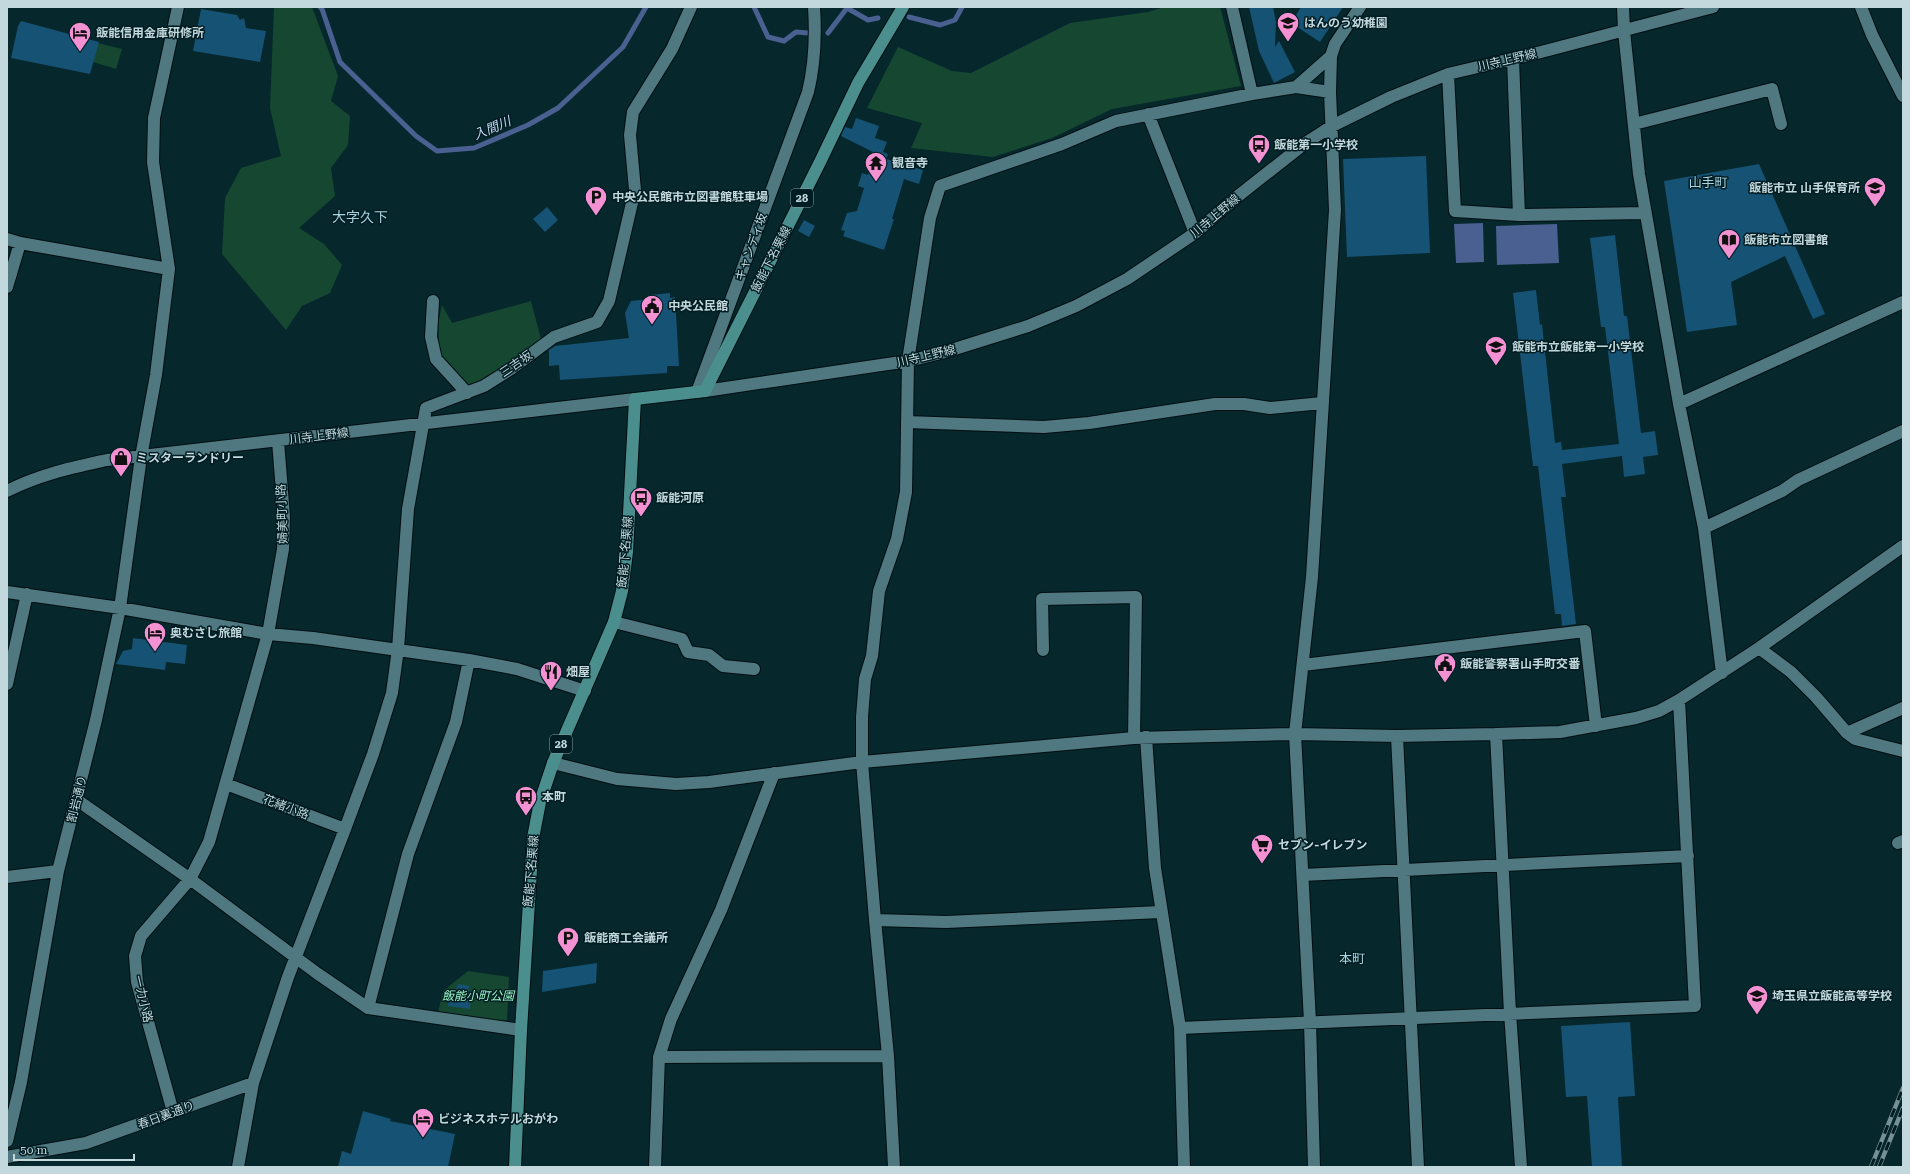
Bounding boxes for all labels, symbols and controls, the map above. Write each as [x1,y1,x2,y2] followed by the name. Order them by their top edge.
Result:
[1275,10,1301,43] school or university icon: はんのう幼稚園
[1304,16,1388,30] place label: はんのう幼稚園
[67,20,93,53] hotel icon: 飯能信用金庫研修所
[96,26,204,40] place label: 飯能信用金庫研修所
[1476,46,1538,74] street label: 川寺上野線
[471,113,515,143] water label: 入間川
[1246,132,1272,165] bus stop icon: 飯能第一小学校
[1274,138,1358,152] place label: 飯能第一小学校
[863,150,889,183] temple icon: 観音寺
[892,156,928,170] place label: 観音寺
[1688,175,1728,190] district label: 山手町
[1862,175,1888,208] school or university icon: 飯能市立 山手保育所
[1749,181,1860,195] place label: 飯能市立 山手保育所
[583,184,609,217] parking icon: 中央公民館市立図書館駐車場
[791,189,813,207] road number: 28
[612,190,768,204] place label: 中央公民館市立図書館駐車場
[1188,191,1242,241] street label: 川寺上野線
[332,209,388,225] district label: 大字久下
[732,211,770,283] street label: キャンディ坂
[748,224,794,294] street label: 飯能下名栗線
[1716,227,1742,260] library icon: 飯能市立図書館
[1744,233,1828,247] place label: 飯能市立図書館
[639,293,665,326] public building icon: 中央公民館
[668,299,728,313] place label: 中央公民館
[1483,334,1509,367] school or university icon: 飯能市立飯能第一小学校
[1512,340,1644,354] place label: 飯能市立飯能第一小学校
[895,342,957,370] street label: 川寺上野線
[497,348,535,380] street label: 三吉坂
[288,425,350,447] street label: 川寺上野線
[108,445,134,478] shop icon: ミスターランドリー
[136,451,244,465] place label: ミスターランドリー
[274,484,290,544] street label: 婦美町小路
[628,485,654,518] bus stop icon: 飯能河原
[656,491,704,505] place label: 飯能河原
[615,516,635,588] street label: 飯能下名栗線
[142,620,168,653] hotel icon: 奥むさし旅館
[170,626,242,640] place label: 奥むさし旅館
[1432,651,1458,684] public building icon: 飯能警察署山手町交番
[1460,657,1581,671] place label: 飯能警察署山手町交番
[538,659,564,692] restaurant icon: 畑屋
[566,665,590,679] place label: 畑屋
[550,735,572,753] road number: 28
[64,774,90,824] street label: 割岩通り
[513,784,539,817] bus stop icon: 本町
[542,790,566,804] place label: 本町
[261,792,311,822] street label: 花緒小路
[1249,832,1275,865] supermarket icon: セブン-イレブン
[521,835,541,907] street label: 飯能下名栗線
[1278,838,1368,852] place label: セブン-イレブン
[555,925,581,958] parking icon: 飯能商工会議所
[584,931,668,945] place label: 飯能商工会議所
[1339,951,1365,966] district label: 本町
[131,974,155,1024] street label: 一力小路
[1744,983,1770,1016] school or university icon: 埼玉県立飯能高等学校
[442,989,516,1003] park label: 飯能小町公園
[1772,989,1892,1003] place label: 埼玉県立飯能高等学校
[135,1098,197,1132] street label: 春日裏通り
[410,1106,436,1139] hotel icon: ビジネスホテルおがわ
[438,1112,558,1126] place label: ビジネスホテルおがわ
[14,1136,134,1162] scale bar
[20,1143,47,1157] text: 50 m

